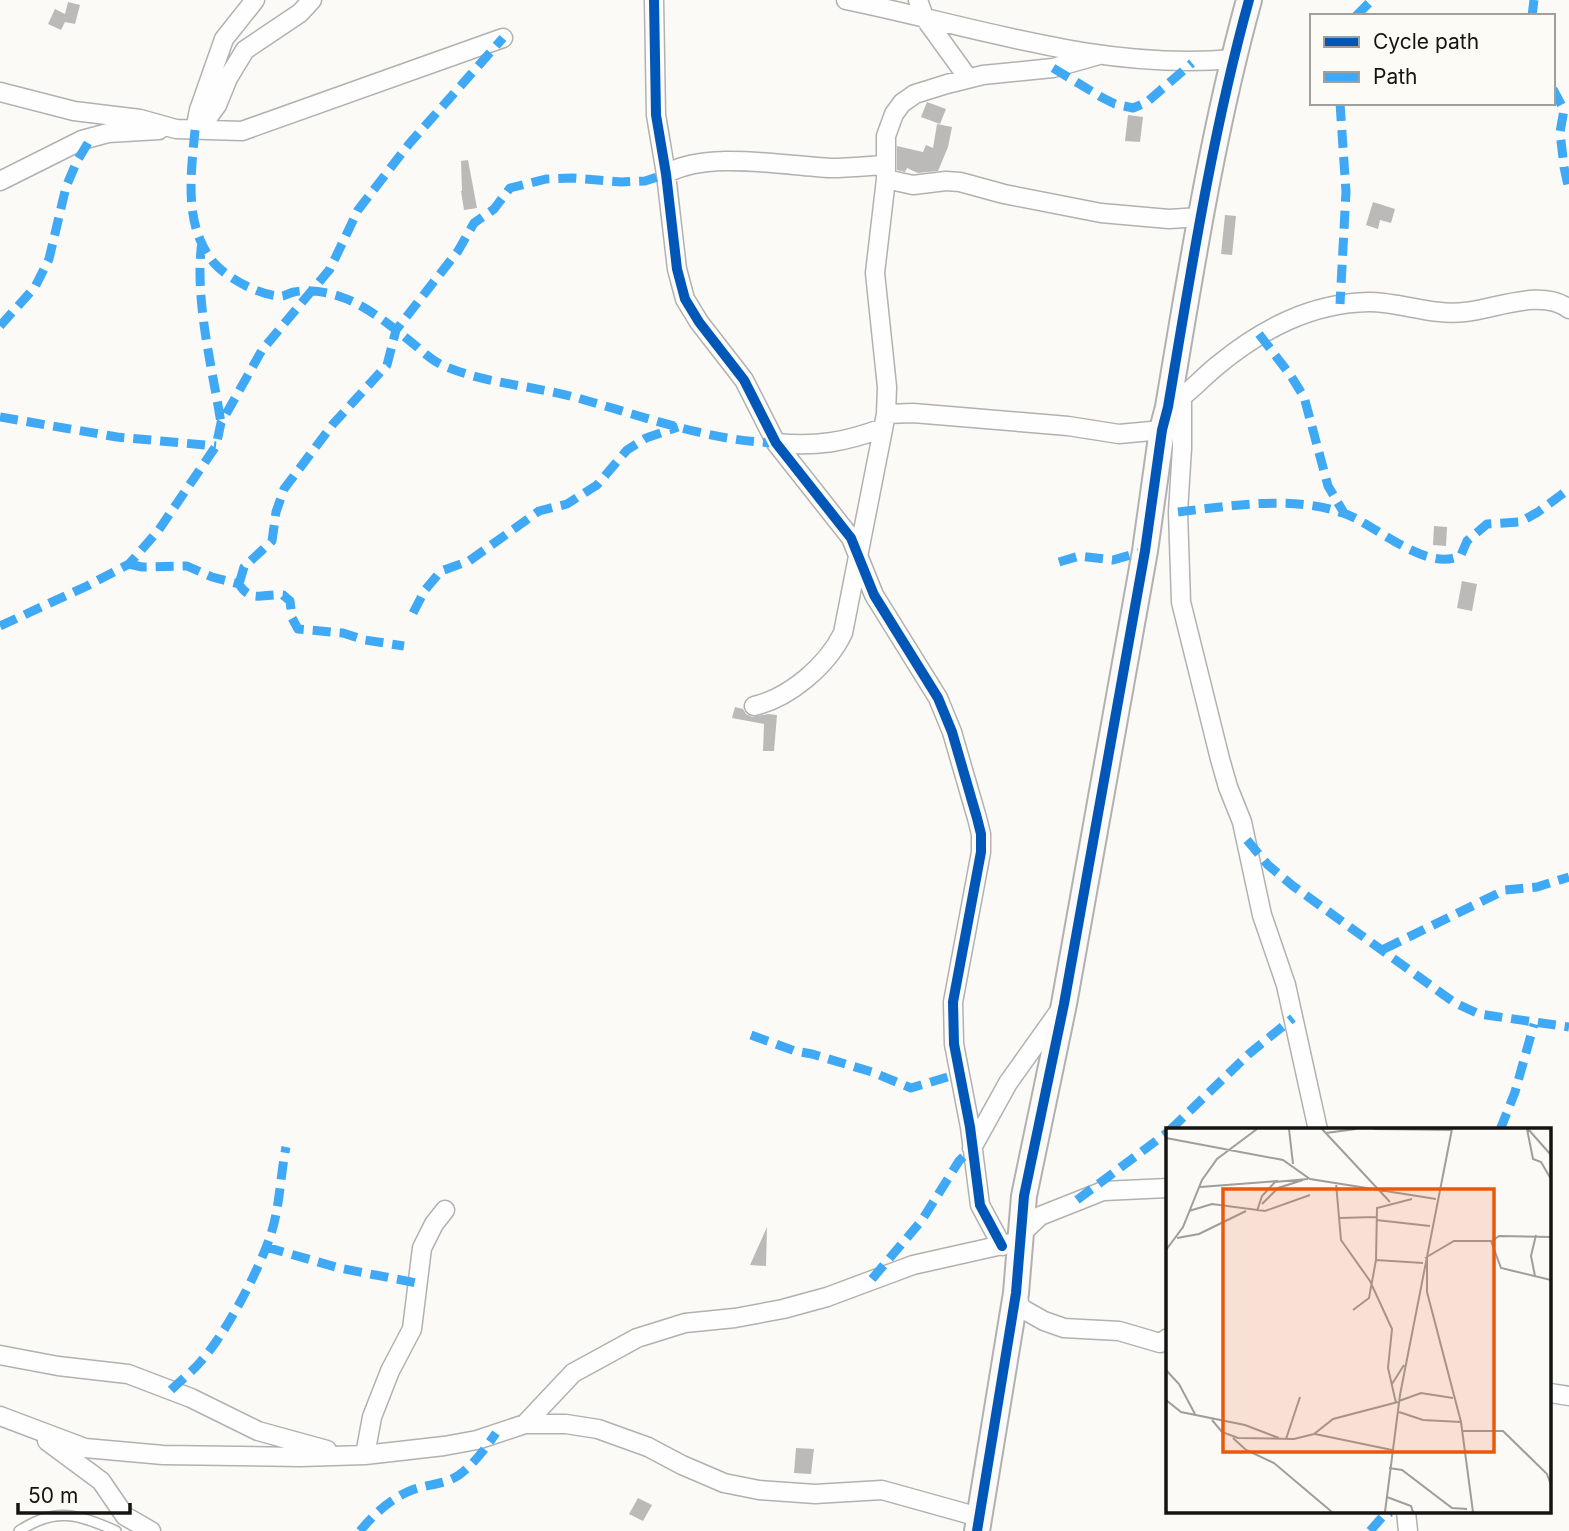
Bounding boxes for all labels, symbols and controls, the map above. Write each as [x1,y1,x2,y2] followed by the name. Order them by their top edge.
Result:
[1310,14,1555,105] legend
[1373,29,1479,54] text: Cycle path
[1373,64,1418,89] text: Path
[1166,1128,1552,1514] inset map
[18,1472,130,1516] scale bar
[28,1483,78,1508] text: 50 m

